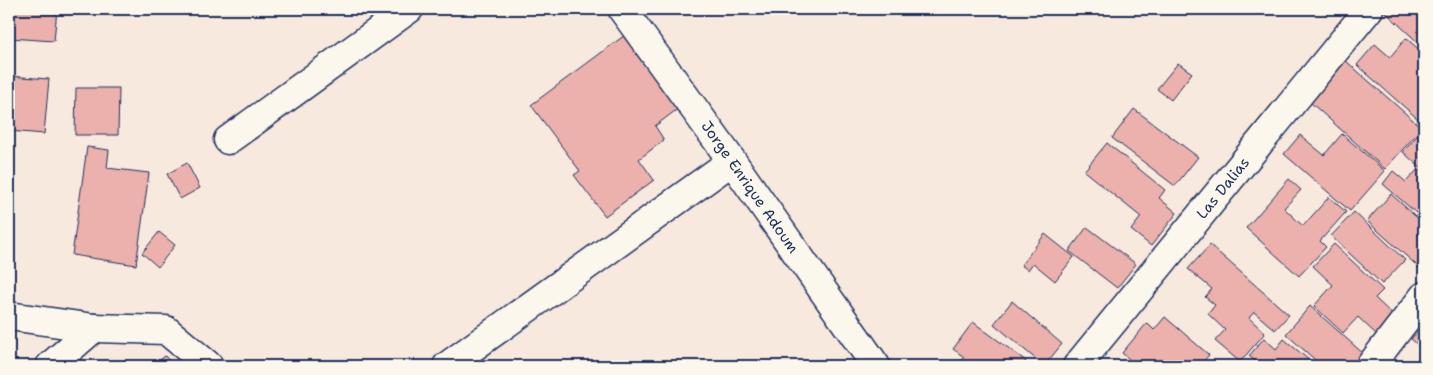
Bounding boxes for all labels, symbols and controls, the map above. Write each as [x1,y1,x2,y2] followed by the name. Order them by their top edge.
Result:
[697,117,803,257] street label: Jorge Enrique Adoum
[1192,153,1254,223] street label: Las Dalias

